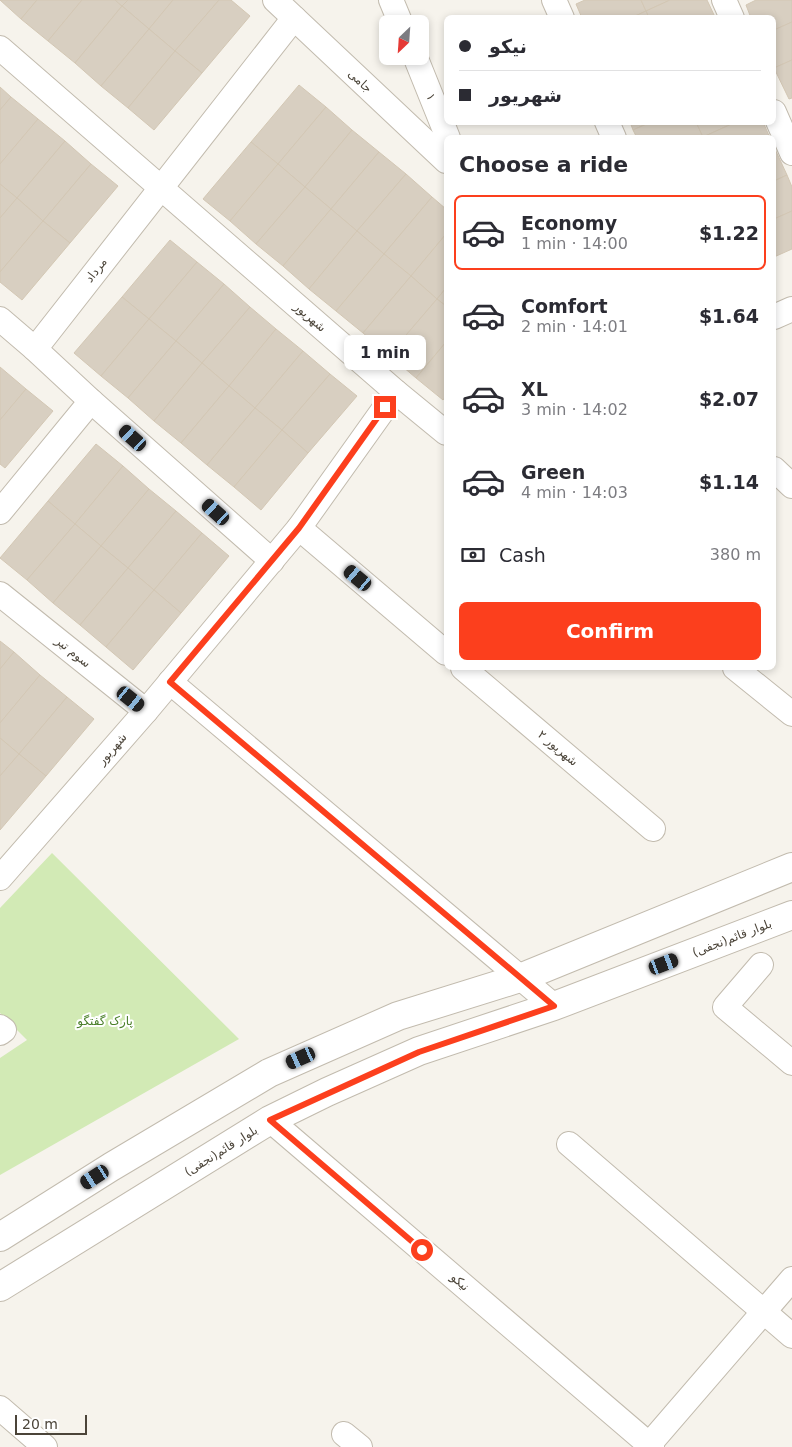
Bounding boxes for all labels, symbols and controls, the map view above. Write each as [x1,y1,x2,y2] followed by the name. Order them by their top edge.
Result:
[379,15,429,65] north arrow
[379,15,429,65] map controls
[489,35,527,57] text: نیکو
[345,66,375,96] street label: جامی
[489,84,562,106] text: شهریور
[423,91,439,103] street label: ۱
[459,152,628,177] text: Choose a ride
[461,210,506,255] icon: car
[521,212,617,234] text: Economy
[699,222,759,244] text: $1.22
[521,234,628,253] text: 1 min · 14:00
[82,255,111,286] street label: مرداد
[461,293,506,338] icon: car
[521,295,608,317] text: Comfort
[290,299,329,335] street label: شهریور
[699,305,759,327] text: $1.64
[521,317,628,336] text: 2 min · 14:01
[344,334,426,370] callout: 1 min
[360,343,410,362] text: 1 min
[461,376,506,421] icon: car
[521,378,548,400] text: XL
[699,388,759,410] text: $2.07
[374,396,396,418] route end
[521,400,628,419] text: 3 min · 14:02
[116,422,149,454] car
[461,459,506,504] icon: car
[521,461,585,483] text: Green
[699,471,759,493] text: $1.14
[521,483,628,502] text: 4 min · 14:03
[199,496,232,528] car
[459,541,487,569] icon: cash
[499,544,546,566] text: Cash
[710,545,761,564] text: 380 m
[341,563,374,593] car
[459,602,761,660] button: Confirm
[51,633,93,671] street label: سوم تیر
[114,684,147,714] car
[535,727,581,769] street label: شهریور ۲
[94,730,130,769] street label: شهریور
[690,916,774,960] street label: بلوار قائم(نجفی)
[647,952,680,976] car
[76,1014,133,1029] park label: پارک گفتگو
[284,1045,317,1071] car
[182,1123,261,1180] street label: بلوار قائم(نجفی)
[78,1163,111,1191] car
[411,1239,433,1261] route start
[447,1270,472,1295] street label: نیکو
[15,1412,88,1435] scale bar
[22,1416,58,1432] text: 20 m

